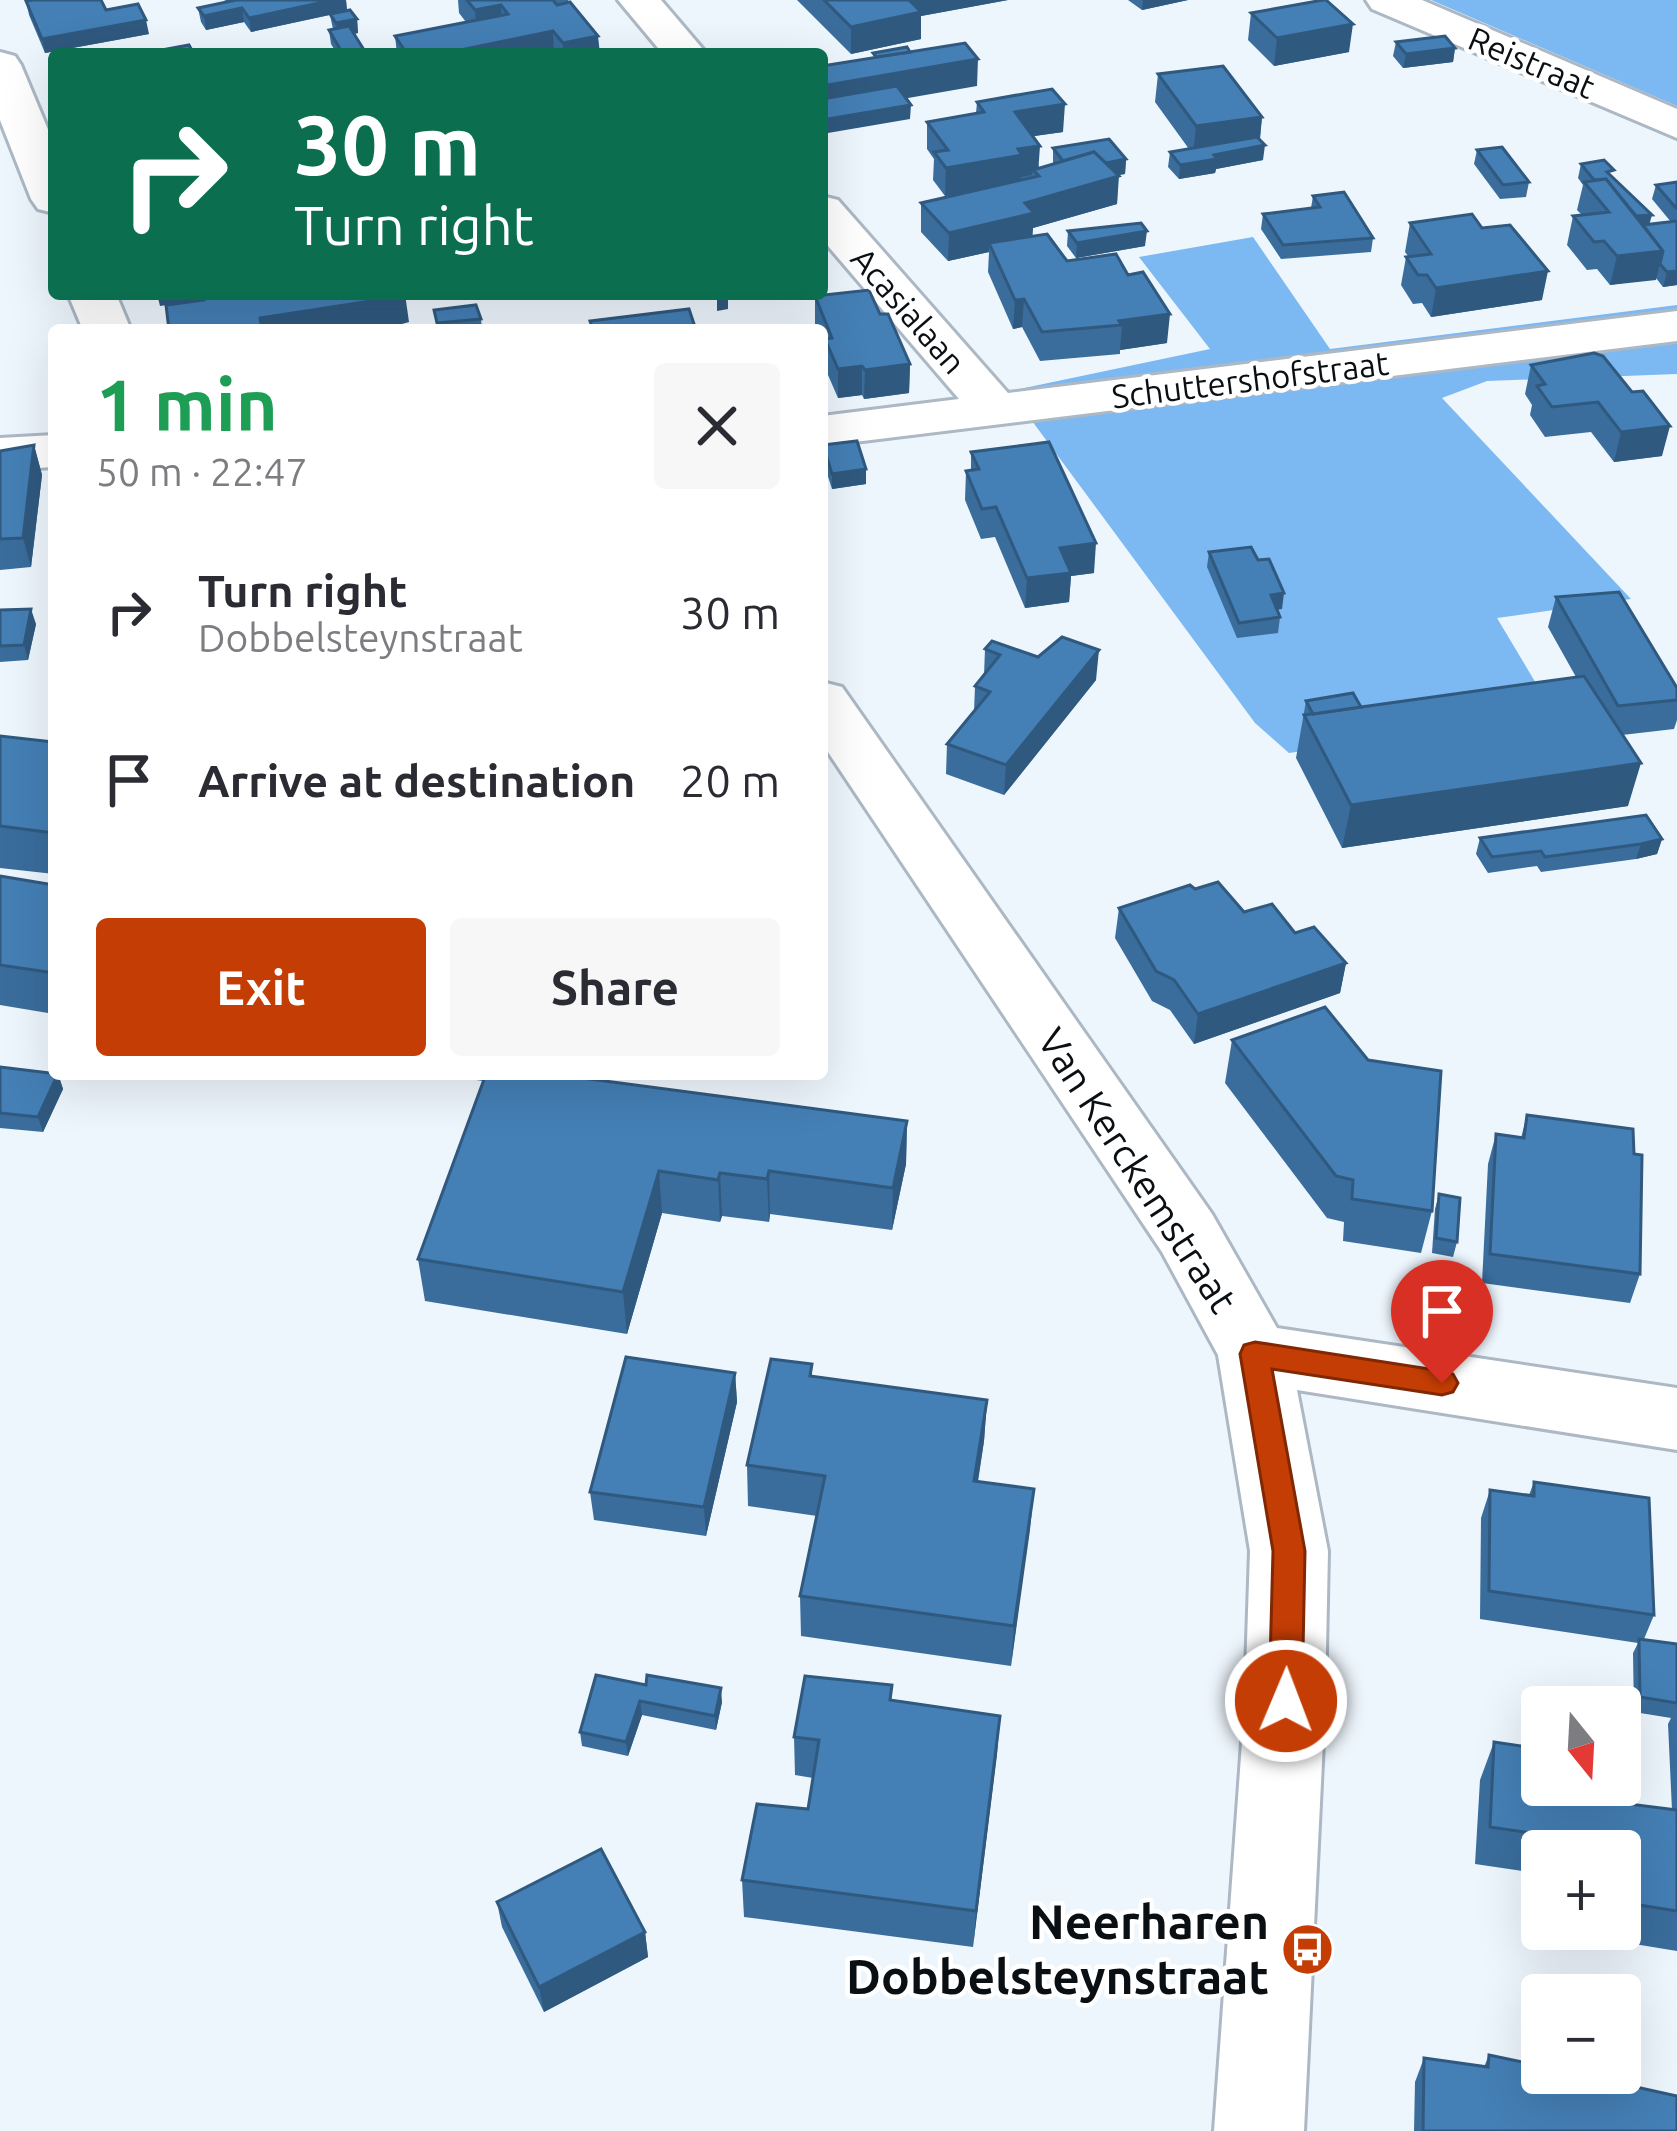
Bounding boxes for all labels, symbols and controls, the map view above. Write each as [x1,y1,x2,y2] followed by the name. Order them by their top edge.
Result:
[1463,19,1601,105] street label: Reistraat
[96,96,252,252] icon: right
[294,97,481,191] text: 30 m
[294,195,534,255] text: Turn right
[844,240,974,380] street label: Acasialaan
[1109,344,1391,414] street label: Schuttershofstraat
[654,363,780,489] button: close
[96,364,278,445] text: 1 min
[96,450,308,493] text: 50 m · 22:47
[198,565,407,616] text: Turn right
[96,579,162,645] icon: right
[680,587,780,638] text: 30 m
[198,616,523,659] text: Dobbelsteynstraat
[96,747,162,813] icon: arrive
[198,755,635,806] text: Arrive at destination
[680,755,780,806] text: 20 m
[96,918,426,1056] button: Exit
[450,918,780,1056] button: Share
[1030,1020,1246,1320] street label: Van Kerckemstraat
[1391,1260,1493,1383] pin
[1409,1278,1475,1344] icon: arrive
[1223,1638,1349,1764] position arrow
[1521,1686,1641,1806] north arrow
[1521,1686,1641,2094] map controls
[1521,1830,1641,1950] button: +
[846,1894,1269,2003] place label: Neerharen Dobbelsteynstraat
[1280,1921,1336,1977] bus stop icon: Neerharen Dobbelsteynstraat
[1521,1974,1641,2094] button: −

